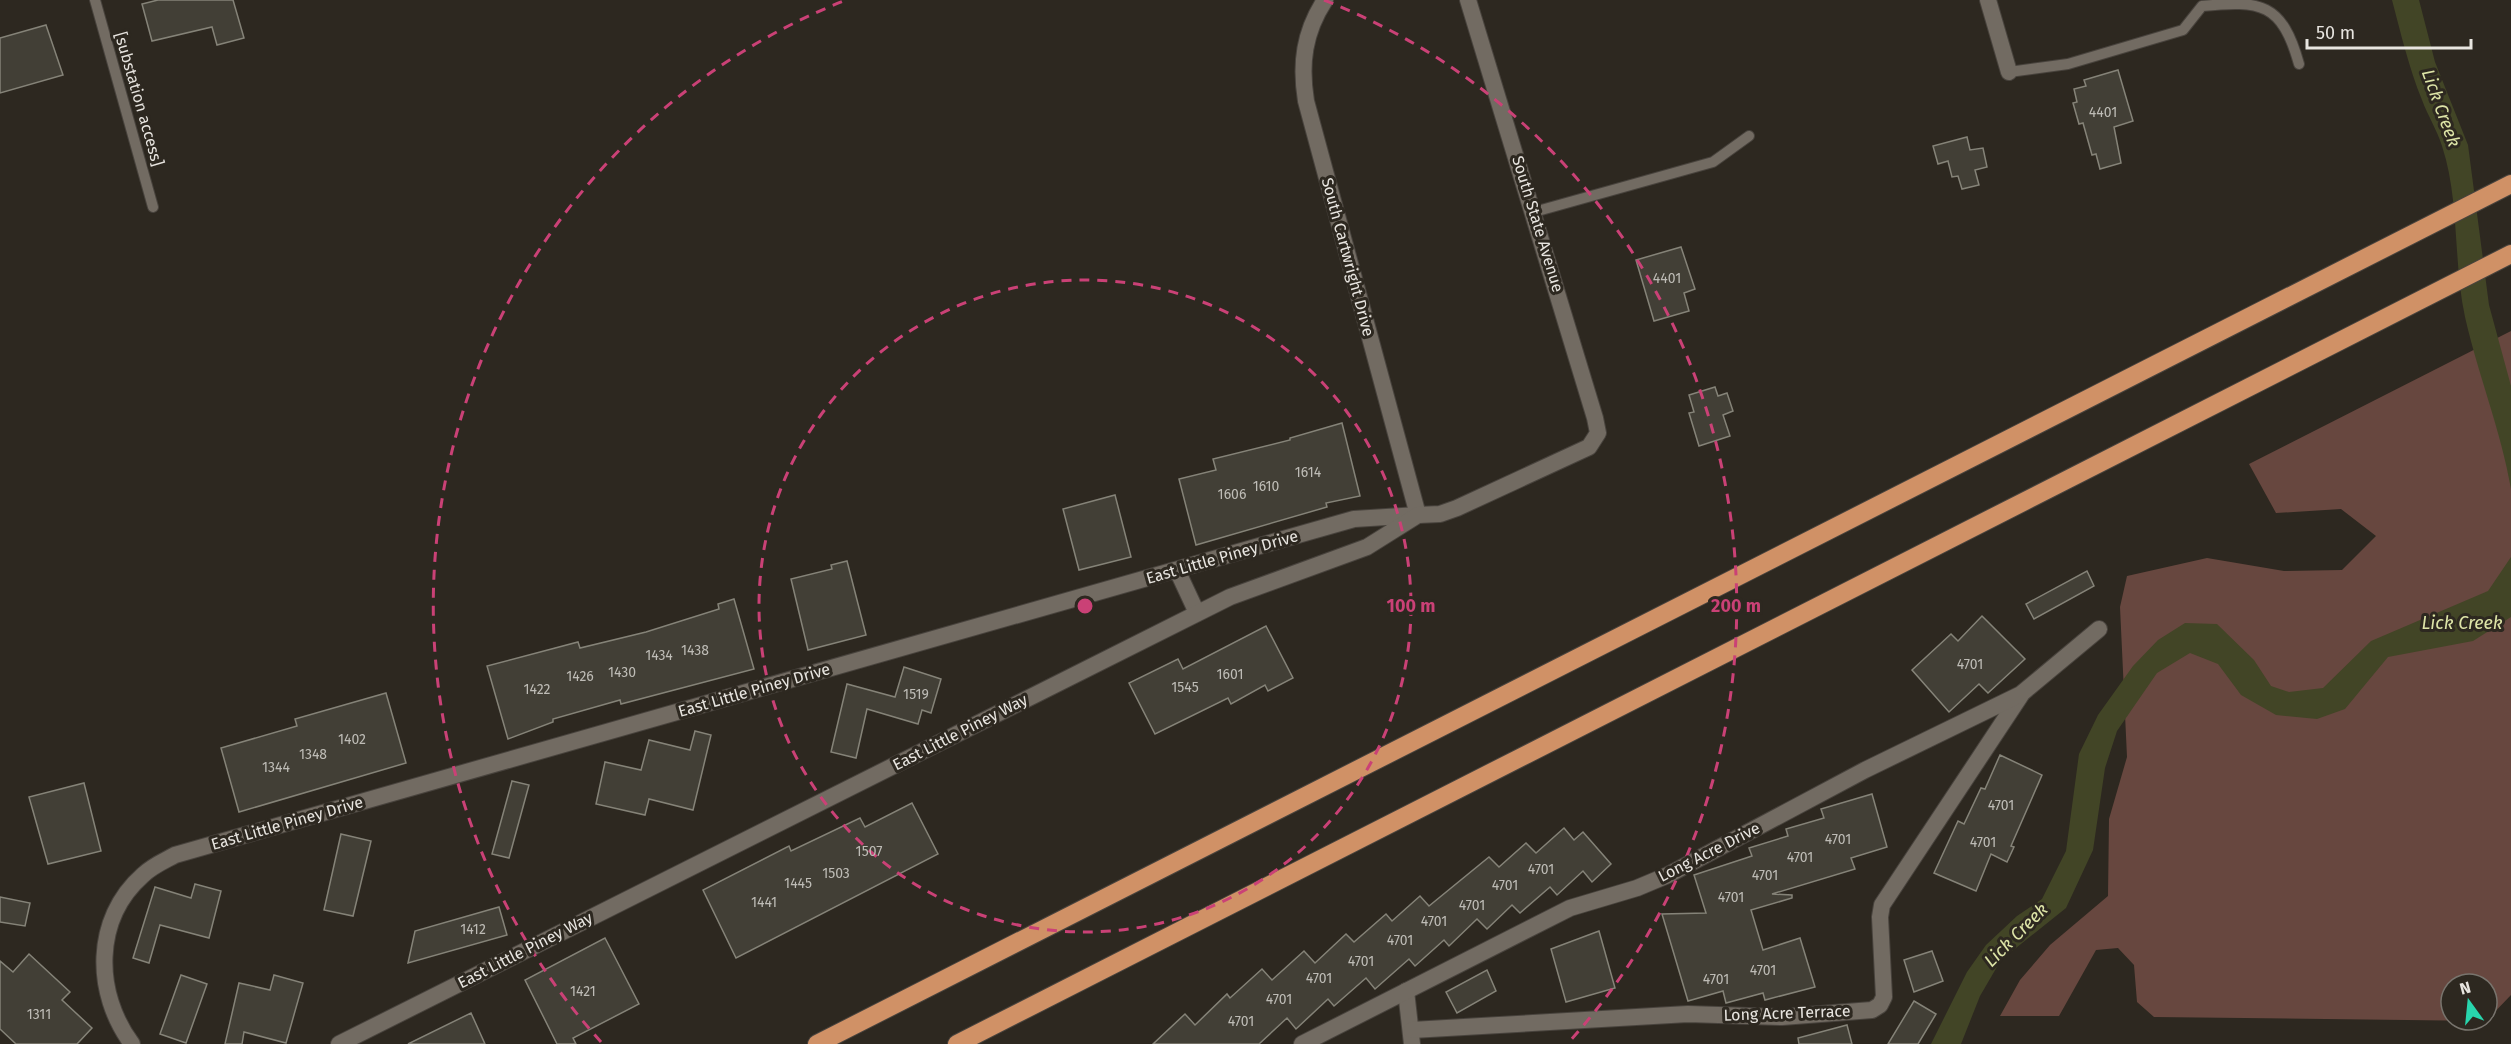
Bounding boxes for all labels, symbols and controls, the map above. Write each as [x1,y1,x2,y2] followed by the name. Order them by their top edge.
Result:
[2307,12,2470,50] scale bar
[2316,22,2355,44] text: 50 m
[111,30,167,168] street label: [substation access]
[2417,66,2465,150] water label: Lick Creek
[2089,104,2117,121] house number: 4401
[1508,154,1568,294] street label: South State Avenue
[1318,176,1378,338] street label: South Cartwright Drive
[1653,270,1681,287] house number: 4401
[1295,464,1322,481] house number: 1614
[1253,478,1280,495] house number: 1610
[1218,486,1246,503] house number: 1606
[1144,526,1300,588] street label: East Little Piney Drive
[1387,595,1435,617] text: 100 m
[1711,595,1761,617] text: 200 m
[1075,596,1095,616] centre of rings
[2421,612,2503,634] water label: Lick Creek
[681,642,709,659] house number: 1438
[645,647,673,664] house number: 1434
[1957,656,1983,673] house number: 4701
[676,659,832,721] street label: East Little Piney Drive
[608,664,636,681] house number: 1430
[1216,666,1244,683] house number: 1601
[566,668,594,685] house number: 1426
[1171,679,1199,696] house number: 1545
[523,681,551,698] house number: 1422
[903,686,929,703] house number: 1519
[889,690,1031,774] street label: East Little Piney Way
[338,731,366,748] house number: 1402
[299,746,327,763] house number: 1348
[262,759,290,776] house number: 1344
[209,792,365,854] street label: East Little Piney Drive
[1988,797,2014,814] house number: 4701
[1655,818,1763,886] street label: Long Acre Drive
[1825,831,1851,848] house number: 4701
[1970,834,1996,851] house number: 4701
[856,843,882,860] house number: 1507
[1787,849,1813,866] house number: 4701
[1528,861,1554,878] house number: 4701
[822,865,850,882] house number: 1503
[1752,867,1778,884] house number: 4701
[784,875,812,892] house number: 1445
[1492,877,1518,894] house number: 4701
[1718,889,1744,906] house number: 4701
[751,894,777,911] house number: 1441
[1459,897,1485,914] house number: 4701
[1980,898,2053,971] water label: Lick Creek
[454,908,596,992] street label: East Little Piney Way
[1421,913,1447,930] house number: 4701
[460,921,486,938] house number: 1412
[1387,932,1413,949] house number: 4701
[1348,953,1374,970] house number: 4701
[1750,962,1776,979] house number: 4701
[1306,970,1332,987] house number: 4701
[1703,971,1729,988] house number: 4701
[2439,972,2499,1032] north arrow
[2458,977,2473,999] text: N
[570,983,596,1000] house number: 1421
[1266,991,1292,1008] house number: 4701
[1723,1001,1851,1025] street label: Long Acre Terrace
[27,1006,51,1023] house number: 1311
[1228,1013,1254,1030] house number: 4701

